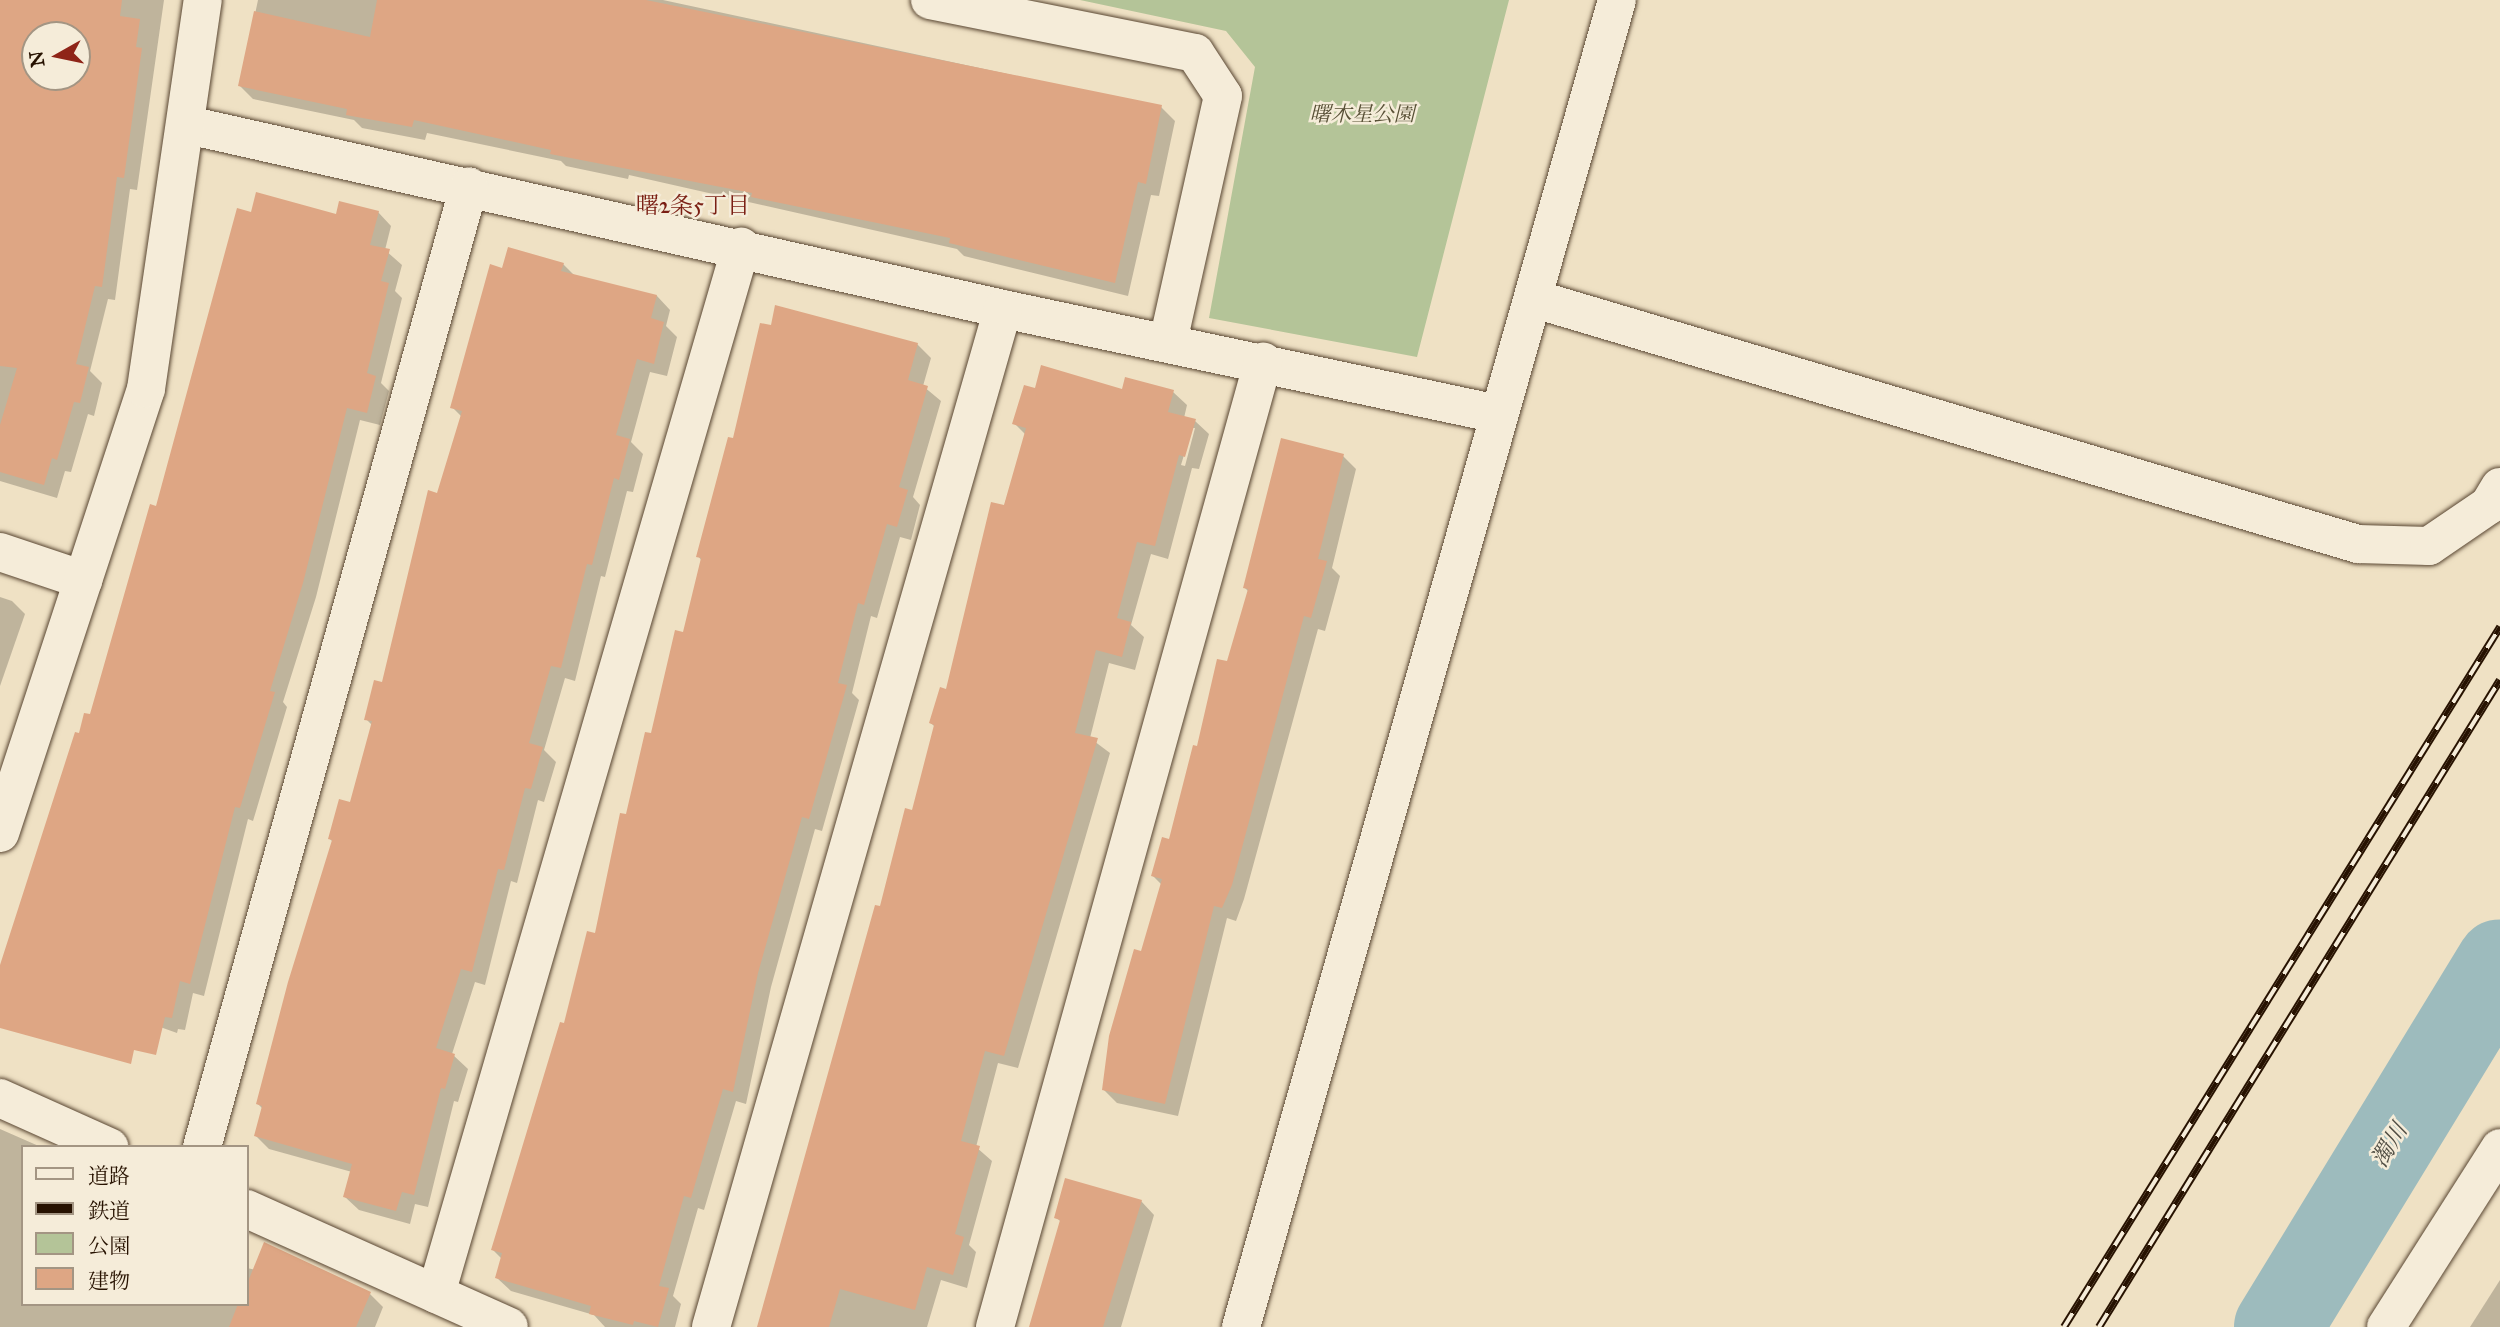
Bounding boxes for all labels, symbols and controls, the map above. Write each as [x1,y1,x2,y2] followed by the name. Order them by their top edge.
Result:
[21,21,91,91] north arrow
[24,49,49,69] text: N
[1310,101,1414,127] park label: 曙木星公園
[636,191,750,219] district label: 曙2条5丁目
[2365,1118,2413,1172] water label: 濁川
[21,1145,248,1306] legend
[88,1163,130,1189] text: 道路
[88,1198,130,1224] text: 鉄道
[88,1233,130,1259] text: 公園
[88,1268,130,1294] text: 建物

